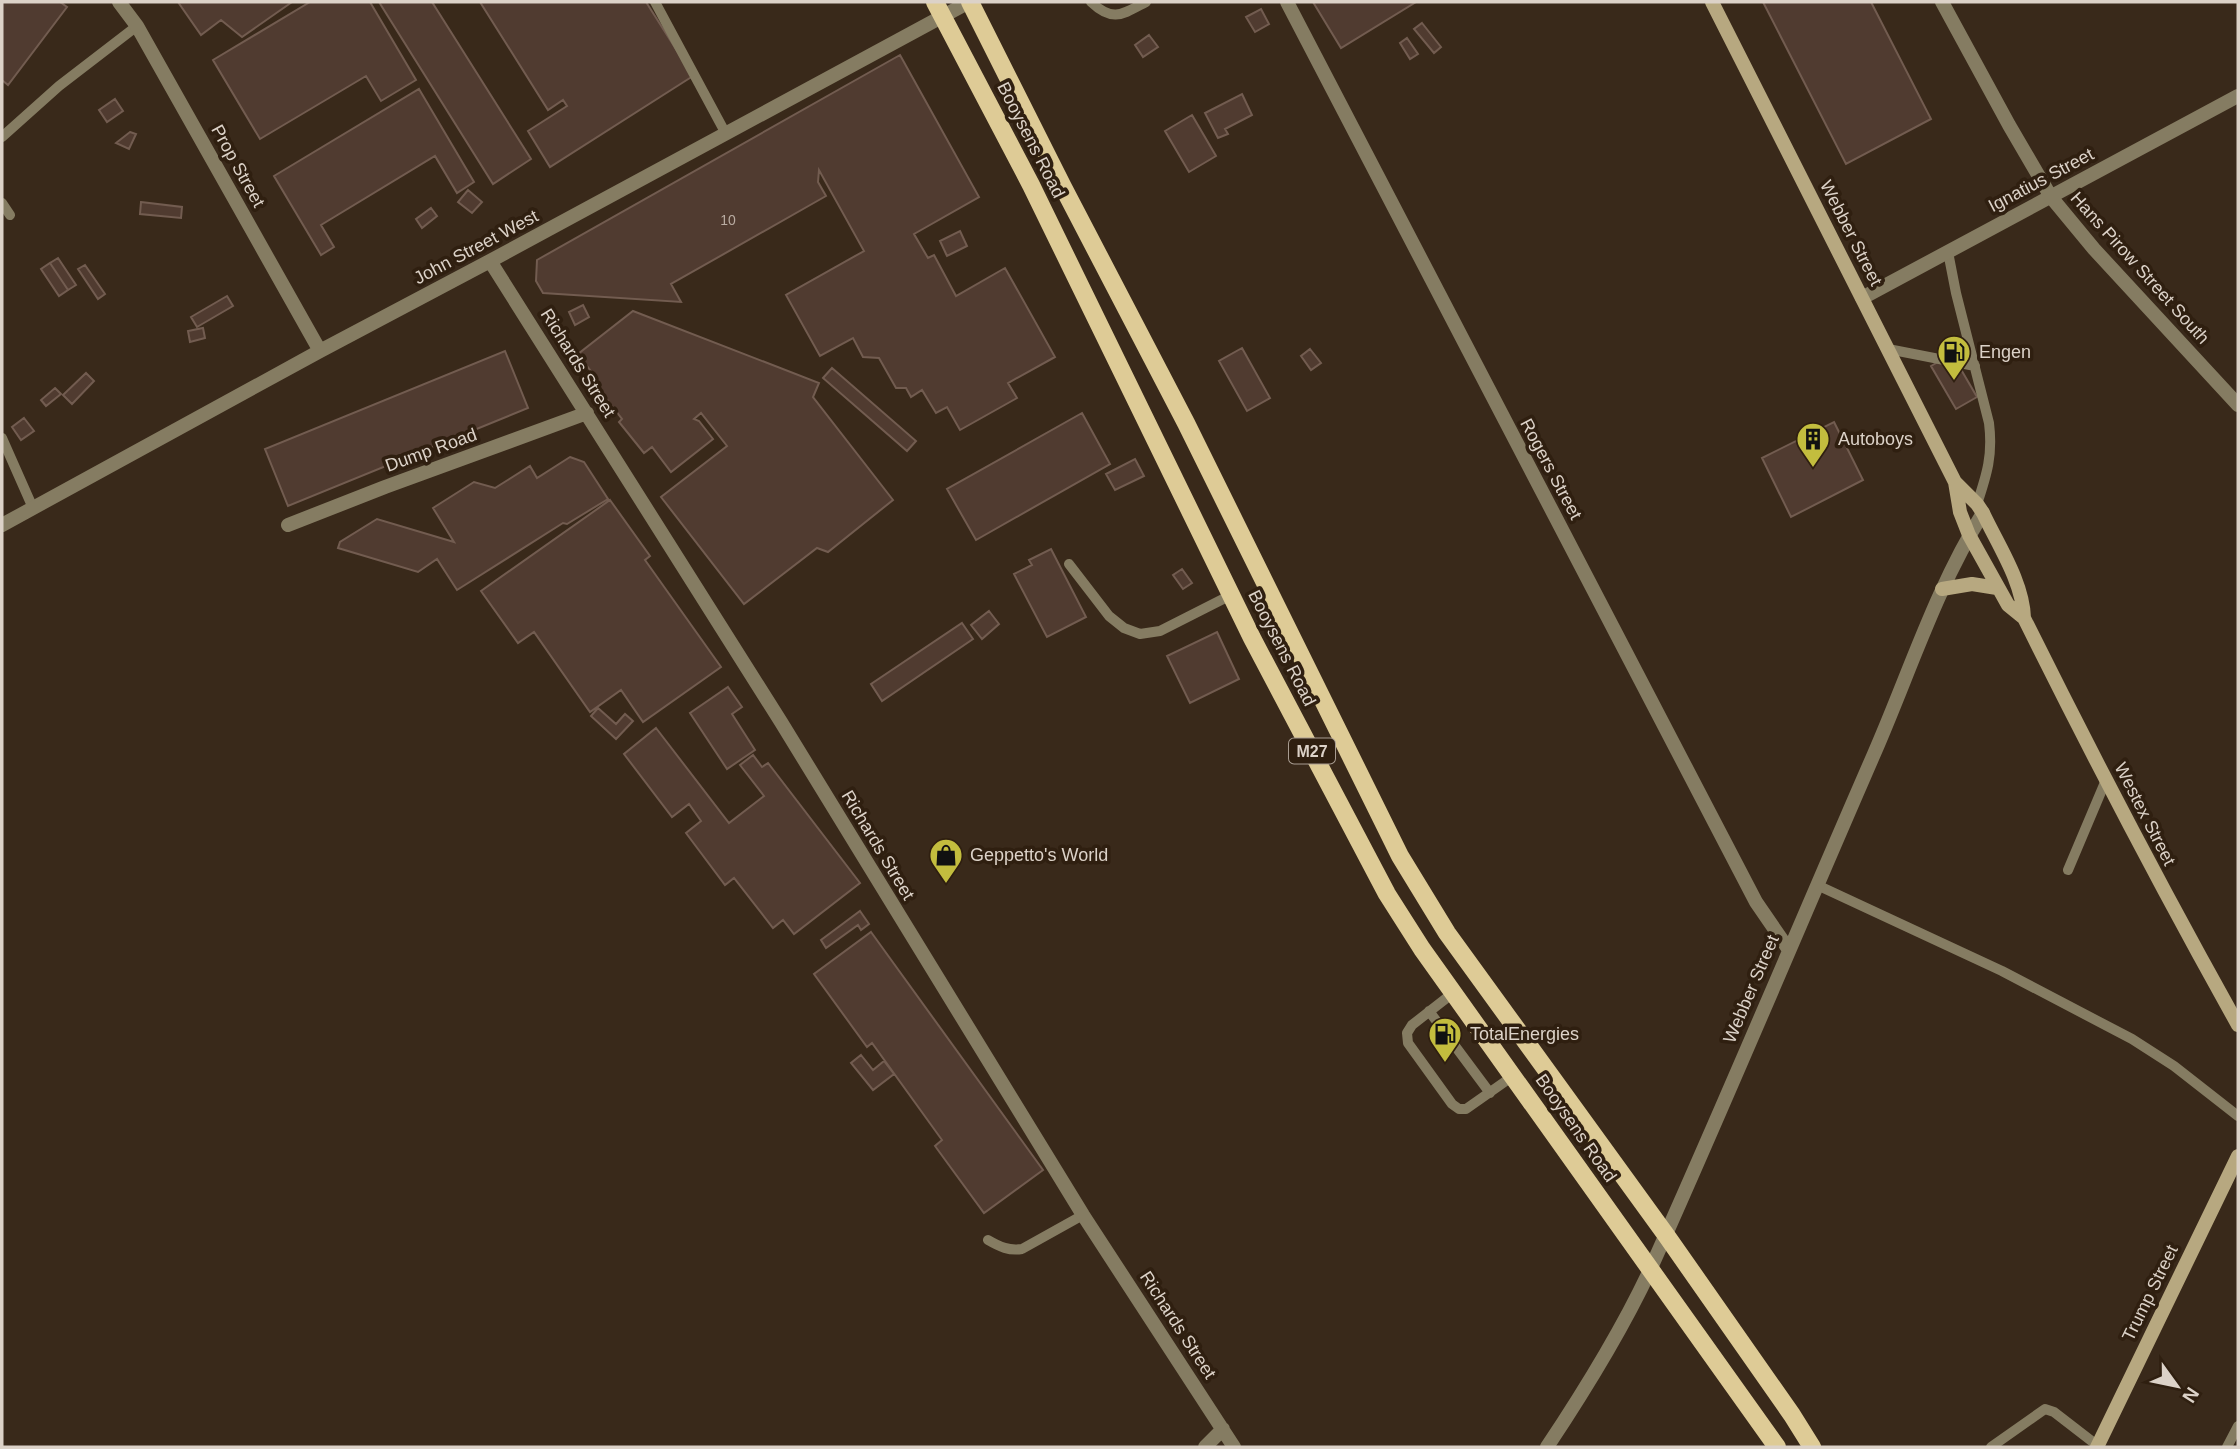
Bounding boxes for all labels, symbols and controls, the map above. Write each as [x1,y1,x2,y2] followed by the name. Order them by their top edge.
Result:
[993,79,1069,201] street label: Booysens Road
[207,121,269,211] street label: Prop Street
[1985,144,2097,216] street label: Ignatius Street
[1816,177,1886,289] street label: Webber Street
[2067,188,2213,348] street label: Hans Pirow Street South
[410,206,542,288] street label: John Street West
[720,212,736,228] house number: 10
[537,305,619,421] street label: Richards Street
[1935,333,1973,382] fuel station icon: Engen
[1979,342,2031,362] place label: Engen
[1516,415,1586,523] street label: Rogers Street
[1794,420,1832,469] building icon: Autoboys
[382,424,480,476] street label: Dump Road
[1838,429,1913,449] place label: Autoboys
[1244,587,1320,709] street label: Booysens Road
[1289,738,1335,764] road number: M27
[2111,759,2179,869] street label: Westex Street
[837,787,919,903] street label: Richards Street
[927,836,965,885] shop icon: Geppetto's World
[970,845,1108,865] place label: Geppetto's World
[1719,932,1783,1046] street label: Webber Street
[1426,1015,1464,1064] fuel station icon: TotalEnergies
[1470,1024,1579,1044] place label: TotalEnergies
[1531,1070,1621,1186] street label: Booysens Road
[2118,1242,2182,1344] street label: Trump Street
[1136,1268,1220,1382] street label: Richards Street
[2142,1351,2212,1421] north arrow
[2178,1384,2203,1406] text: N

